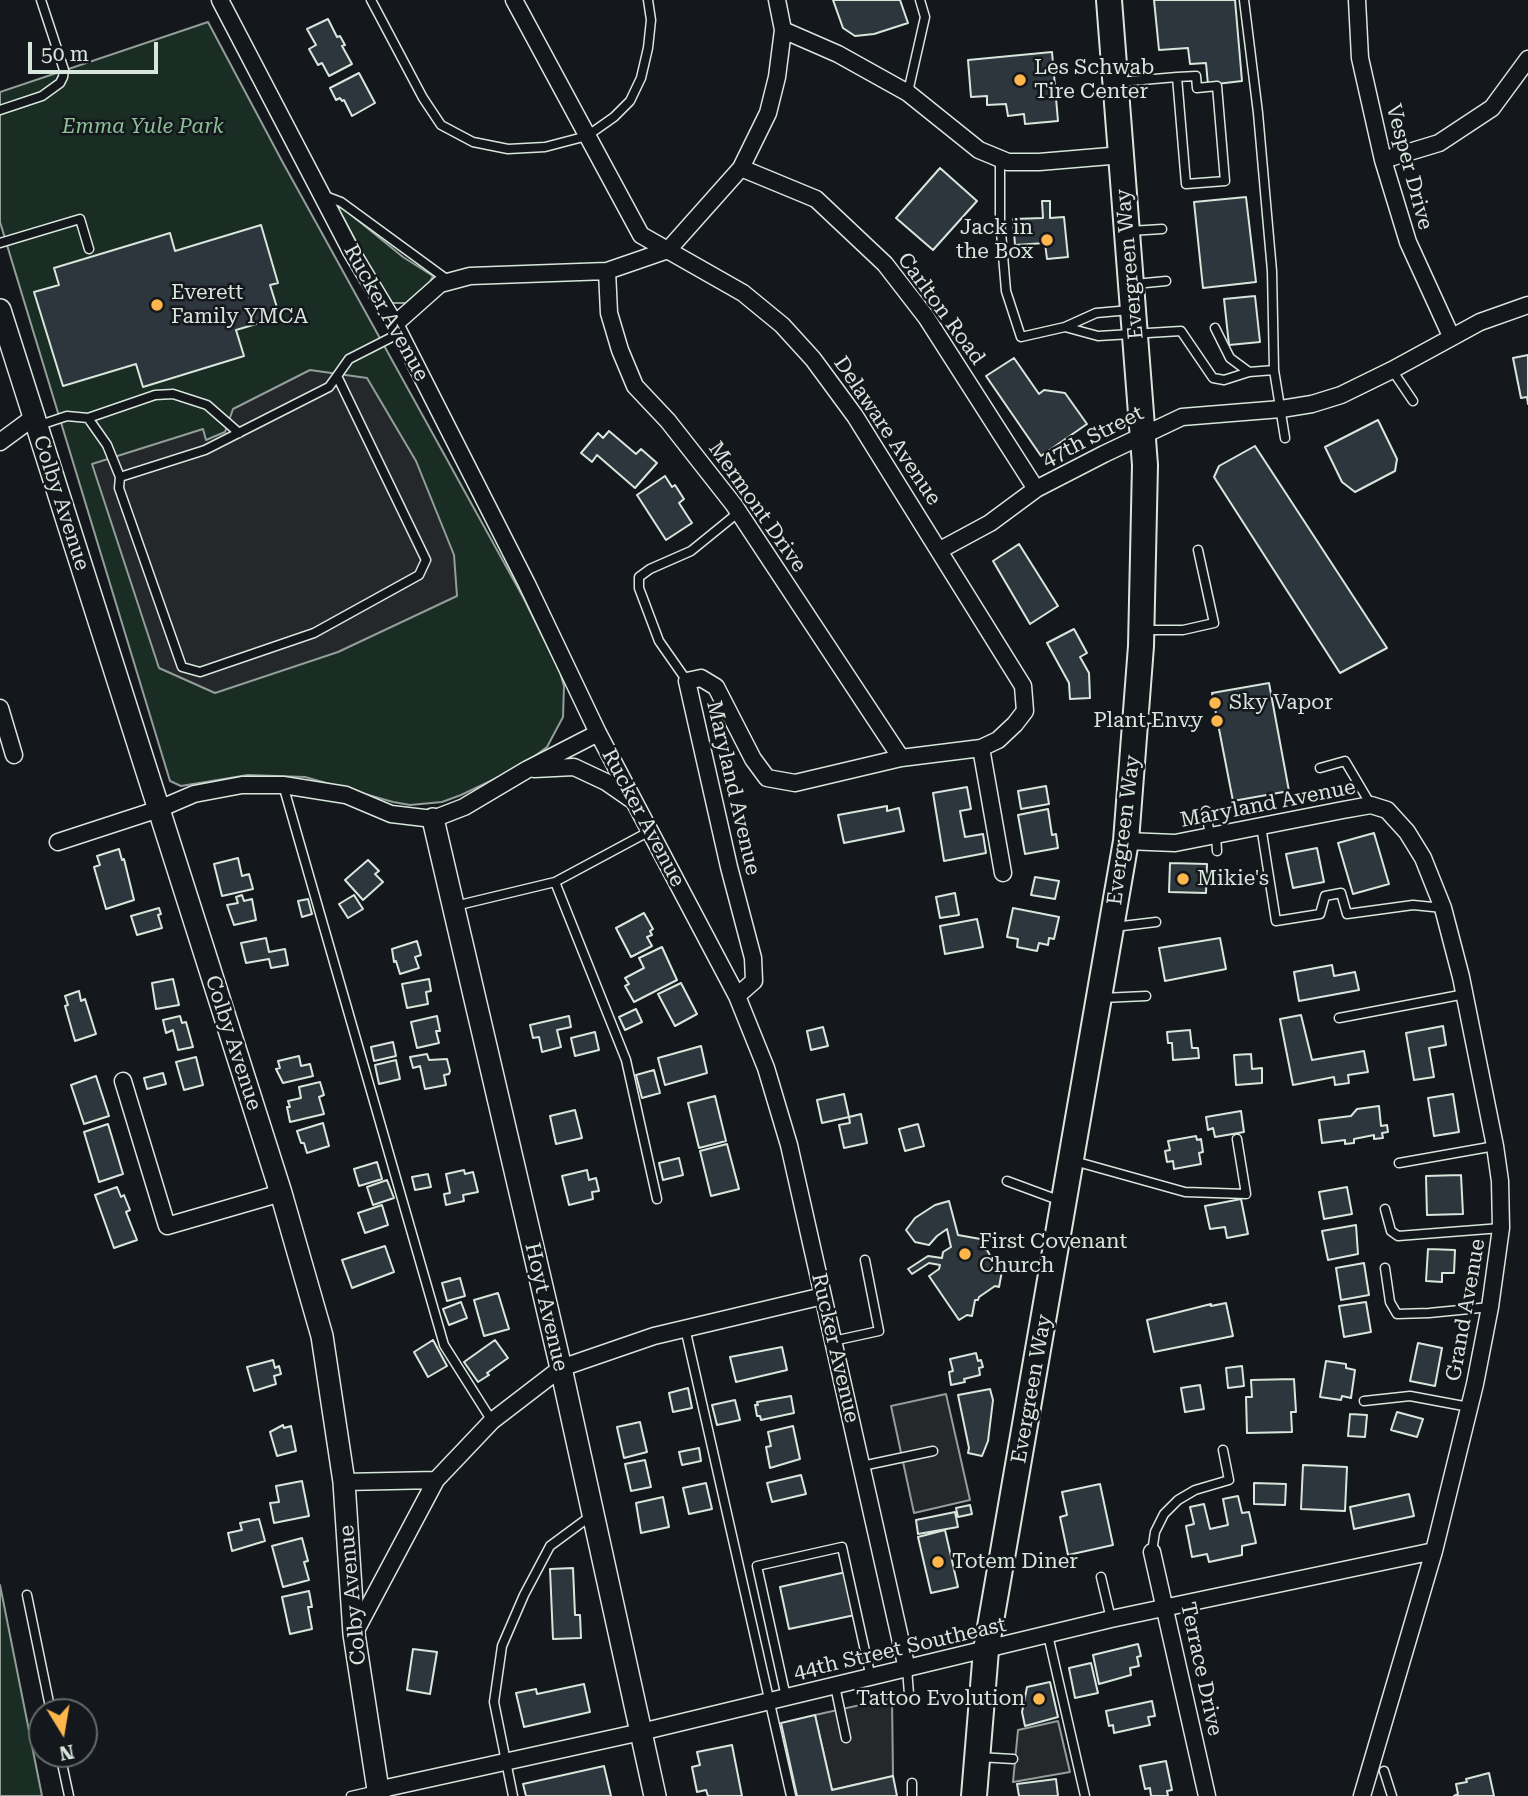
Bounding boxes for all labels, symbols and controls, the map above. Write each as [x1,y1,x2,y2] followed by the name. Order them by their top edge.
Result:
[32,28,161,72] scale bar
[41,42,89,66] text: 50 m
[1034,55,1154,105] place label: Les Schwab Tire Center
[1012,72,1028,88] marker: Les Schwab Tire Center
[1380,101,1438,233] street label: Vesper Drive
[62,114,224,140] park label: Emma Yule Park
[1111,188,1149,340] street label: Evergreen Way
[956,215,1033,265] place label: Jack in the Box
[1039,232,1055,248] marker: Jack in the Box
[338,240,434,386] street label: Rucker Avenue
[892,248,990,370] street label: Carlton Road
[171,280,308,330] place label: Everett Family YMCA
[149,297,165,313] marker: Everett Family YMCA
[828,352,946,510] street label: Delaware Avenue
[1038,401,1148,473] street label: 47th Street
[27,432,95,574] street label: Colby Avenue
[703,437,811,577] street label: Mermont Drive
[1229,690,1333,716] place label: Sky Vapor
[1207,695,1223,711] marker: Sky Vapor
[701,698,765,878] street label: Maryland Avenue
[1093,708,1203,734] place label: Plant Envy
[1209,713,1225,729] marker: Plant Envy
[596,745,690,891] street label: Rucker Avenue
[1102,754,1146,906] street label: Evergreen Way
[1178,775,1358,833] street label: Maryland Avenue
[1197,866,1269,892] place label: Mikie's
[1175,871,1191,887] marker: Mikie's
[199,972,267,1114] street label: Colby Avenue
[979,1229,1127,1279] place label: First Covenant Church
[1441,1237,1491,1383] street label: Grand Avenue
[519,1240,573,1374] street label: Hoyt Avenue
[957,1246,973,1262] marker: First Covenant Church
[806,1271,864,1425] street label: Rucker Avenue
[1006,1313,1058,1465] street label: Evergreen Way
[334,1524,372,1666] street label: Colby Avenue
[952,1549,1078,1575] place label: Totem Diner
[930,1554,946,1570] marker: Totem Diner
[1175,1600,1227,1738] street label: Terrace Drive
[791,1612,1009,1686] street label: 44th Street Southeast
[856,1686,1025,1712] place label: Tattoo Evolution
[1031,1691,1047,1707] marker: Tattoo Evolution
[28,1698,98,1768] north arrow
[57,1739,76,1765] text: N

